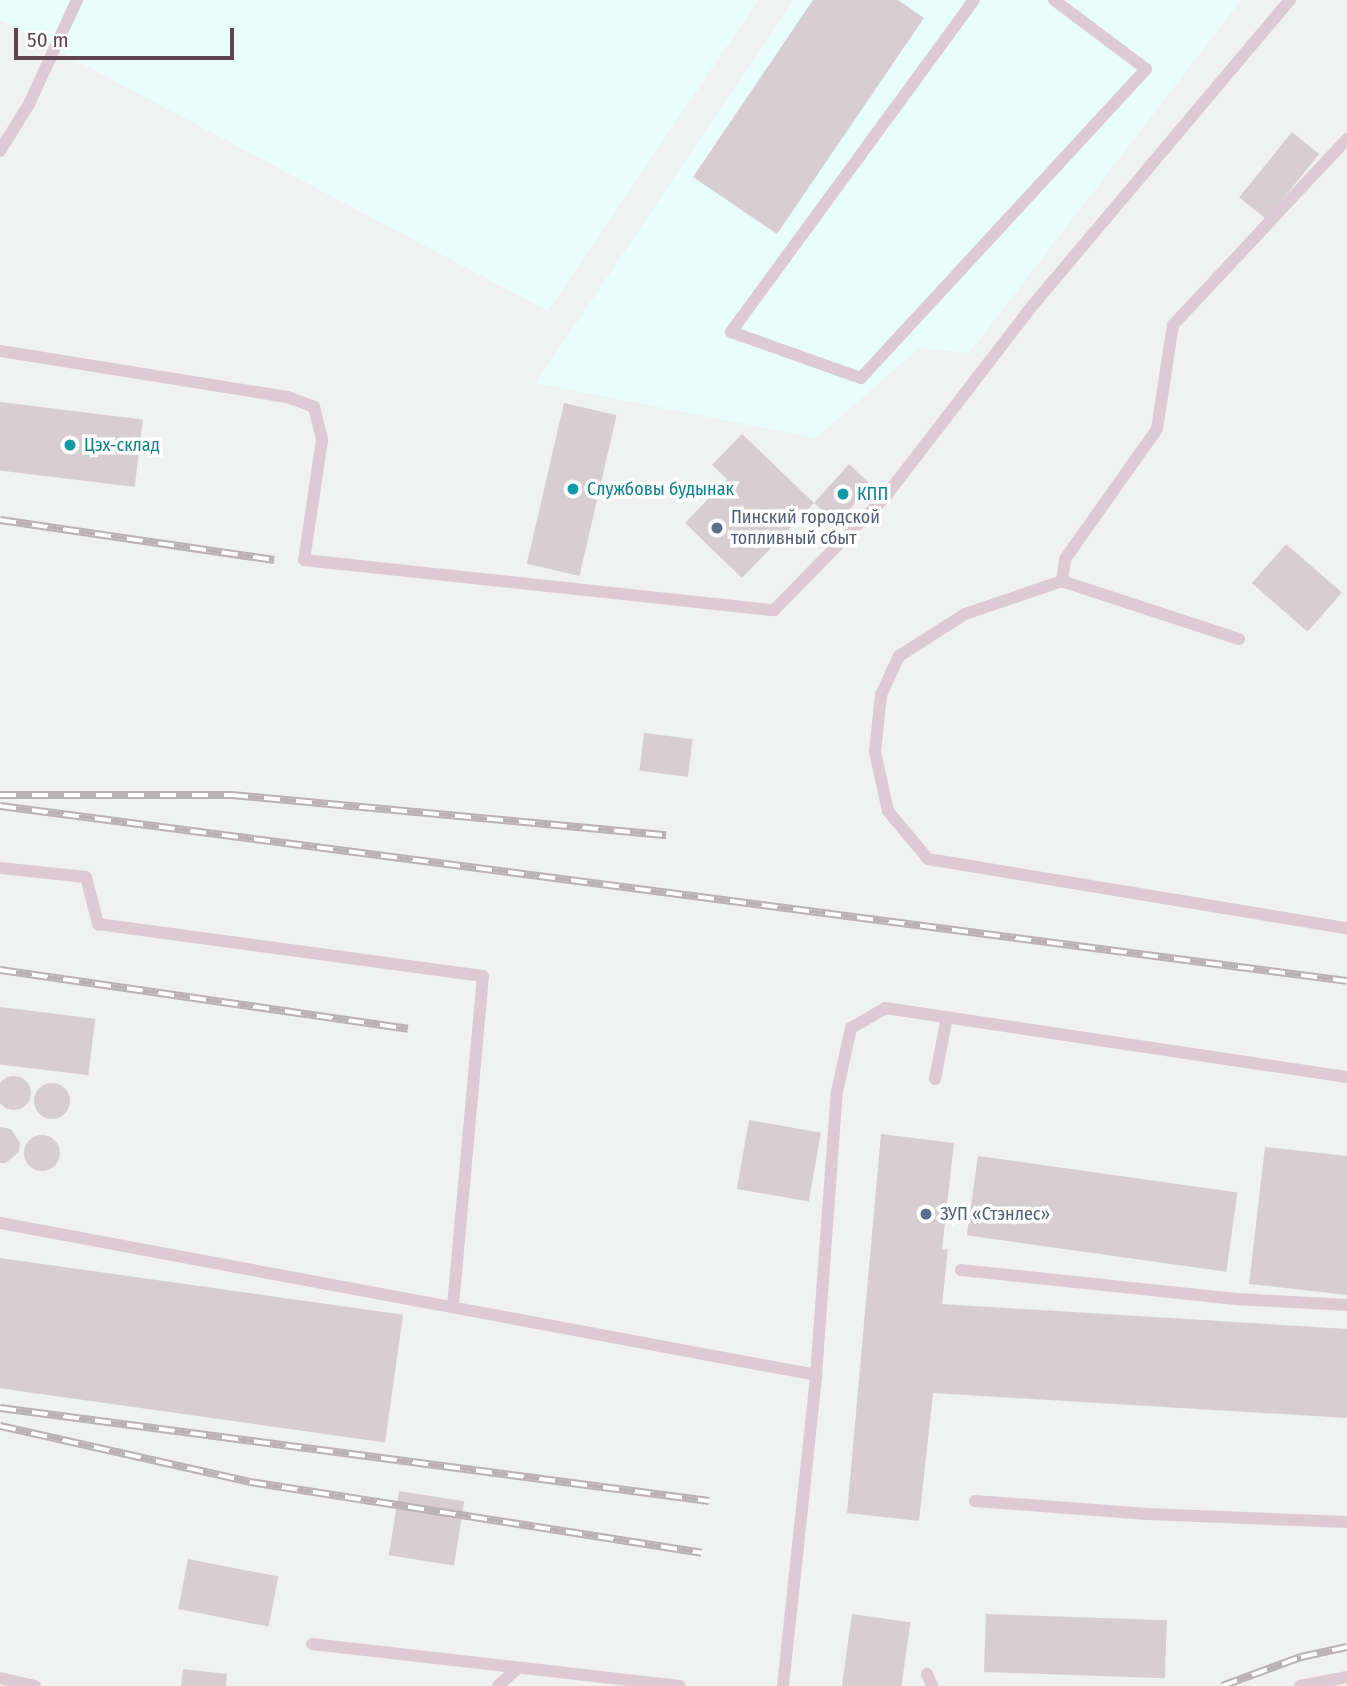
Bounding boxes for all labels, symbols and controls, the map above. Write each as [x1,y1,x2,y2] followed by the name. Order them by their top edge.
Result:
[18,14,238,58] scale bar
[27,27,69,53] text: 50 m
[84,434,160,456] place label: Цэх-склад
[62,437,78,453] marker: Цэх-склад
[587,478,734,500] place label: Службовы будынак
[565,481,581,497] marker: Службовы будынак
[857,483,888,505] place label: КПП
[835,486,851,502] marker: КПП
[731,507,880,550] place label: Пинский городской топливный сбыт
[709,520,725,536] marker: Пинский городской топливный сбыт
[940,1203,1050,1225] place label: ЗУП «Стэнлес»
[918,1206,934,1222] marker: ЗУП «Стэнлес»

